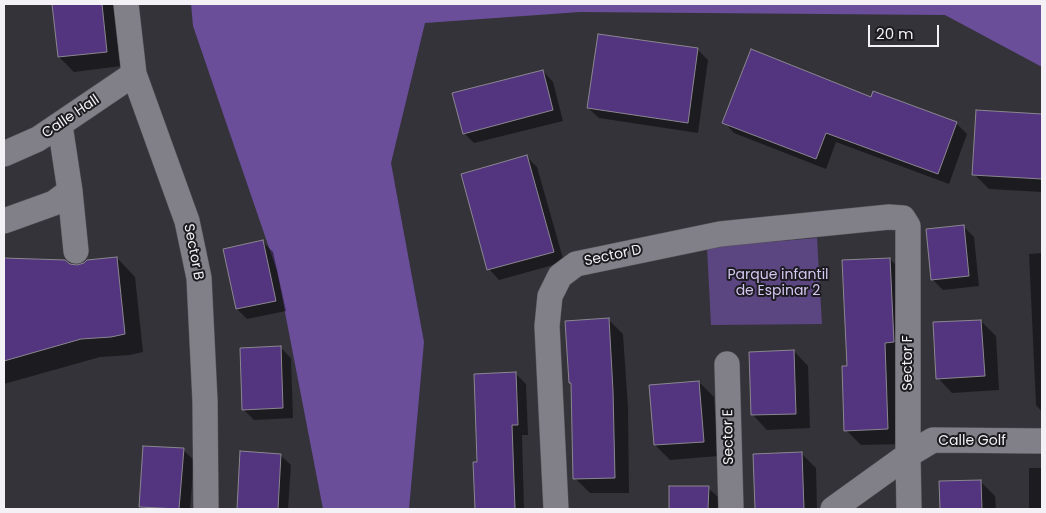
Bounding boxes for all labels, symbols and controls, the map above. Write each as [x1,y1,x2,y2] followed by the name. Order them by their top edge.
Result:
[871,15,942,47] scale bar
[876,23,914,44] text: 20 m
[39,92,103,142] street label: Calle Hall
[179,222,207,282] street label: Sector B
[583,242,643,270] street label: Sector D
[727,267,829,300] park label: Parque infantil de Espinar 2
[900,335,916,391] street label: Sector F
[720,409,738,465] street label: Sector E
[938,433,1006,449] street label: Calle Golf

